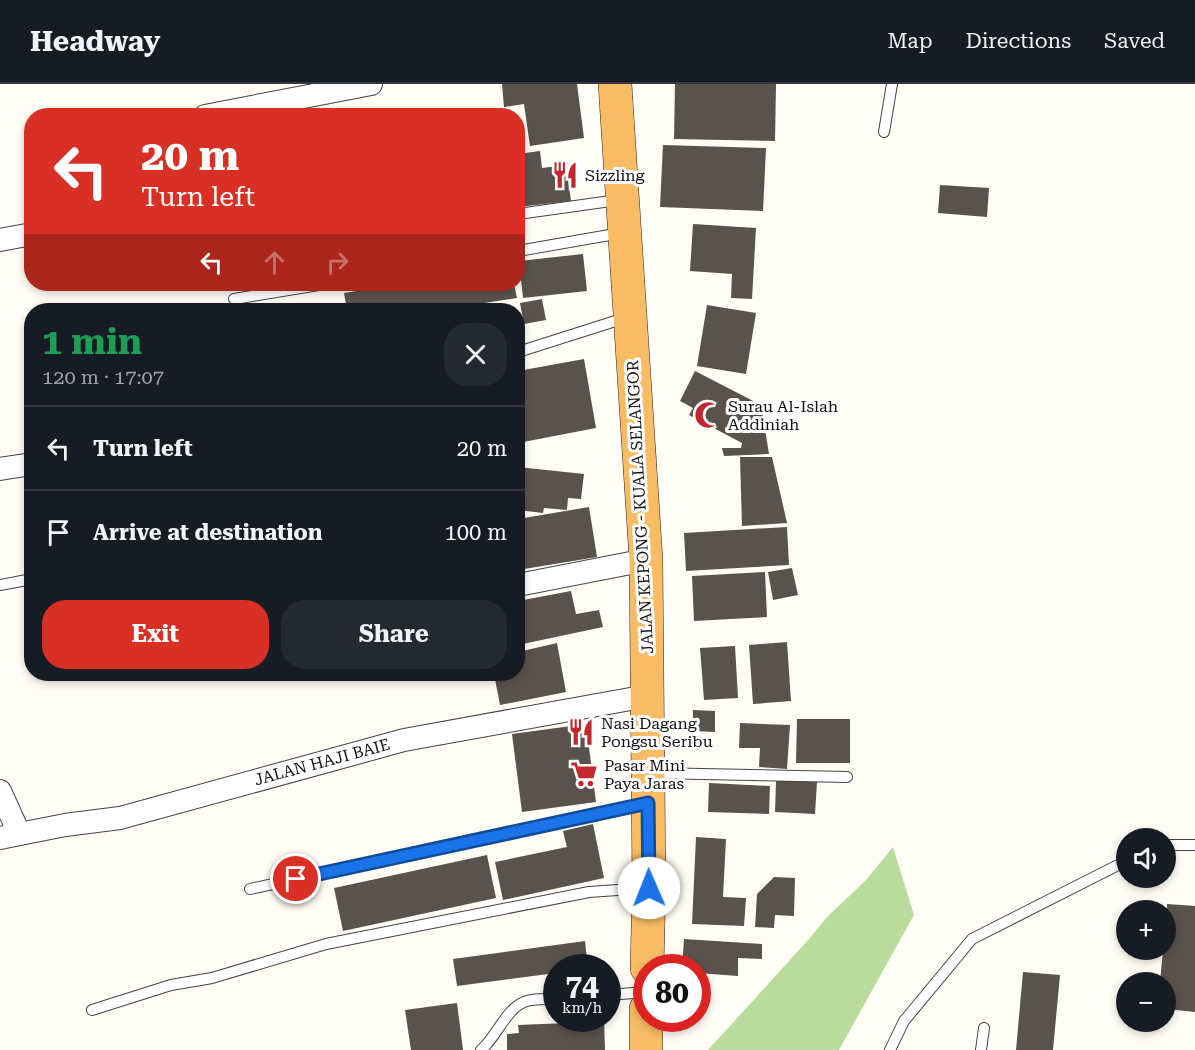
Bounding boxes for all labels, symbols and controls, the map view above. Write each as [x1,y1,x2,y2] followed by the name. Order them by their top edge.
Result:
[30,25,160,58] text: Headway
[888,29,932,53] text: Map
[965,29,1071,53] text: Directions
[1104,29,1165,53] text: Saved
[141,131,239,180] text: 20 m
[42,132,120,210] icon: left
[550,160,580,190] restaurant icon: Sizzling
[585,166,646,185] place label: Sizzling
[141,181,255,213] text: Turn left
[195,246,228,279] icon: left
[258,246,291,279] icon: ahead
[321,246,354,279] icon: right
[42,321,142,363] text: 1 min
[444,323,507,386] button: close
[623,360,657,654] street label: JALAN KEPONG - KUALA SELANGOR
[42,365,164,389] text: 120 m · 17:07
[728,397,838,434] place label: Surau Al-Islah Addiniah
[693,400,723,430] mosque icon: Surau Al-Islah Addiniah
[42,432,75,465] icon: left
[93,436,193,461] text: Turn left
[457,436,507,461] text: 20 m
[42,516,75,549] icon: arrive
[93,520,322,545] text: Arrive at destination
[444,520,507,545] text: 100 m
[42,600,269,669] button: Exit
[281,600,507,669] button: Share
[601,714,713,751] place label: Nasi Dagang Pongsu Seribu
[566,717,596,747] restaurant icon: Nasi Dagang Pongsu Seribu
[252,735,392,789] street label: JALAN HAJI BAIE
[604,756,685,793] place label: Pasar Mini Paya Jaras
[569,759,599,789] supermarket icon: Pasar Mini Paya Jaras
[1116,828,1176,1032] map controls
[1116,828,1176,888] button: sound
[270,853,321,904] pin
[617,856,681,920] position arrow
[279,862,312,895] icon: arrive
[1116,900,1176,960] button: +
[633,954,711,1032] speed limit sign: 80
[565,968,599,1003] text: 74
[1116,972,1176,1032] button: −
[562,999,602,1017] text: km/h

